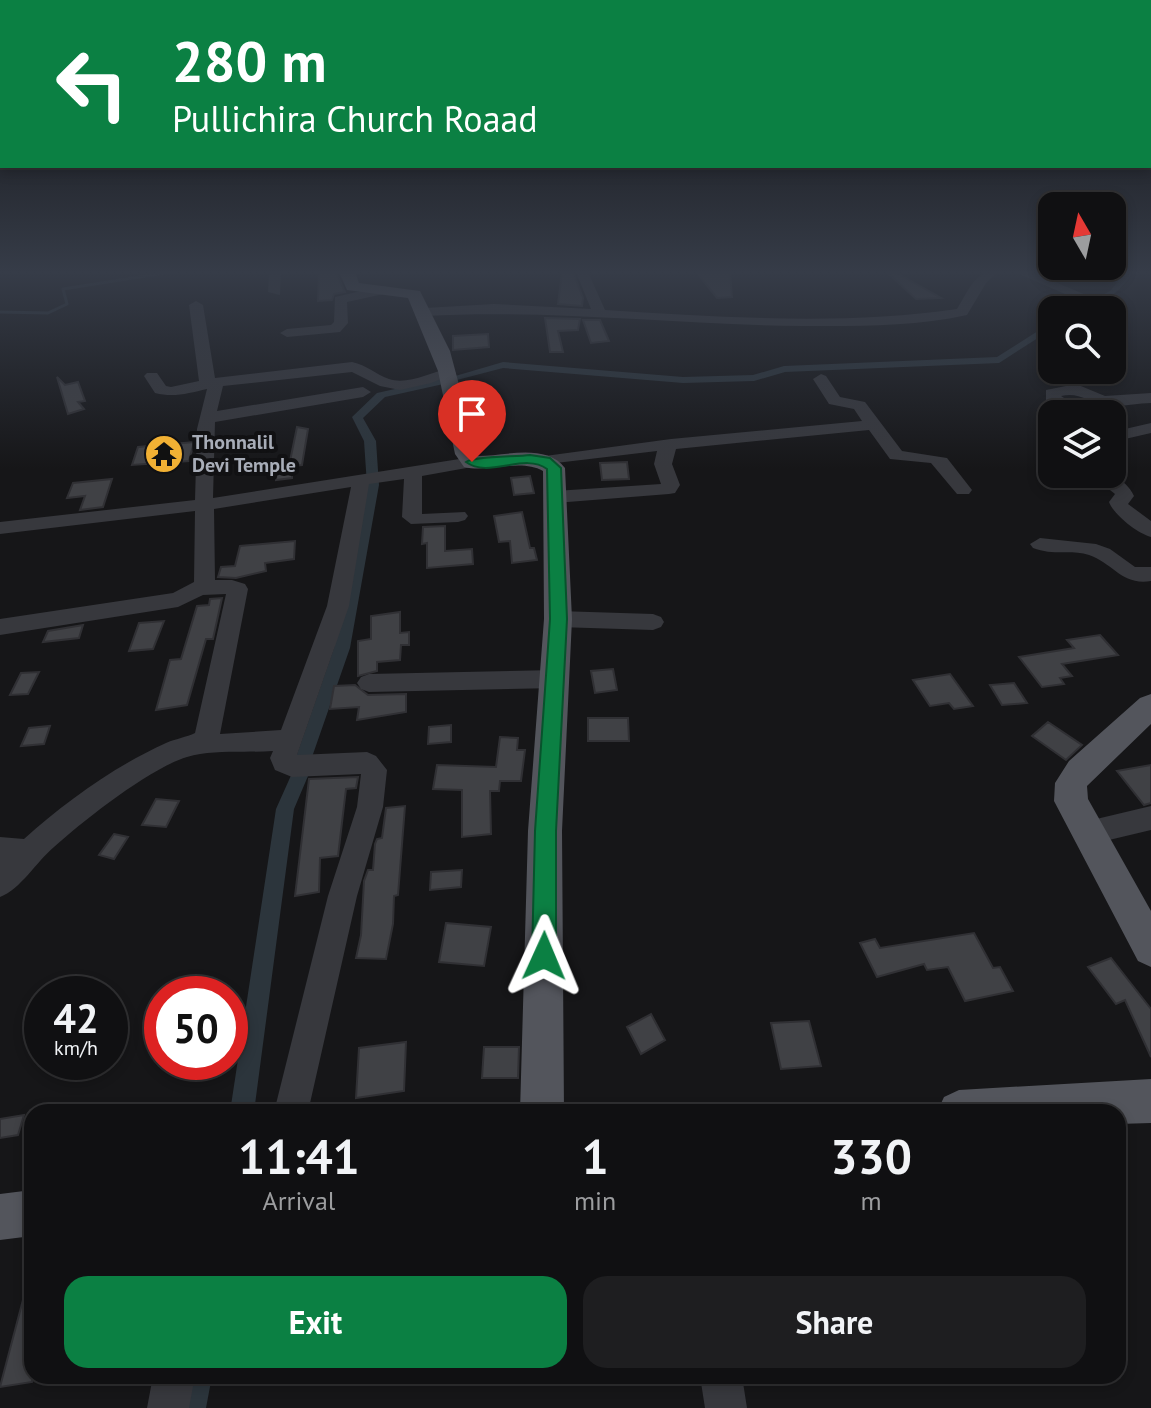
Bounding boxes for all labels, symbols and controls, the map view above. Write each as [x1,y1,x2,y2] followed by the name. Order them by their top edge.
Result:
[172,25,327,97] text: 280 m
[40,32,144,136] icon: left
[172,95,538,142] text: Pullichira Church Roaad
[1038,192,1126,280] north arrow
[1038,192,1126,488] map controls
[1038,296,1126,384] button: search
[438,380,506,462] pin
[450,392,494,436] icon: arrive
[1038,400,1126,488] button: layers
[192,429,296,478] place label: Thonnalil Devi Temple
[143,433,185,475] temple icon: Thonnalil Devi Temple
[502,914,586,998] position arrow
[144,976,248,1080] speed limit sign: 50
[53,992,99,1044] text: 42
[54,1035,98,1061] text: km/h
[238,1125,360,1187] text: 11:41
[581,1125,609,1187] text: 1
[830,1125,912,1187] text: 330
[263,1184,335,1217] text: Arrival
[574,1184,616,1217] text: min
[861,1184,882,1217] text: m
[64,1276,567,1368] button: Exit
[583,1276,1086,1368] button: Share

